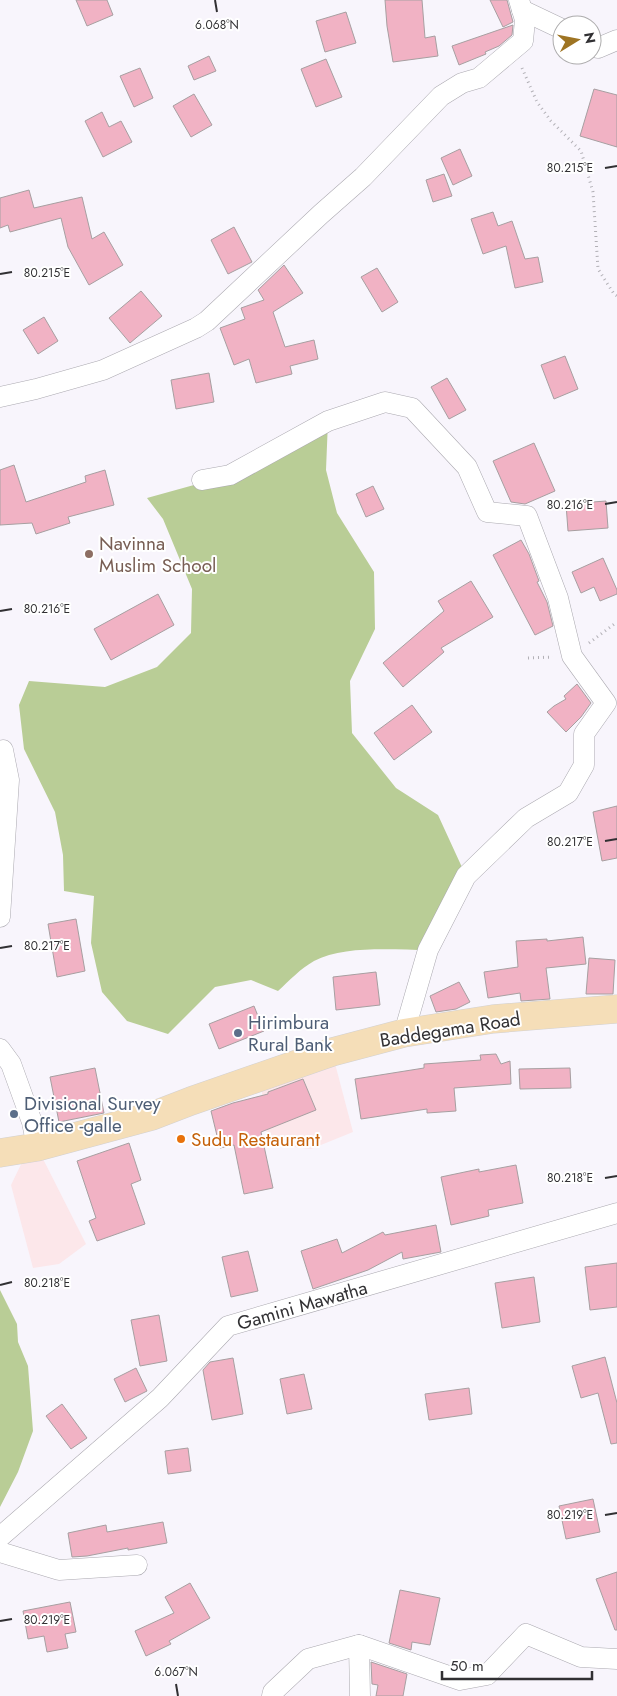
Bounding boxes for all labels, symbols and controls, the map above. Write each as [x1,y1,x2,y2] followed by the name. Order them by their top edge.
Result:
[552,15,602,65] north arrow
[195,16,239,34] text: 6.068°N
[579,31,601,45] text: N
[547,159,593,177] text: 80.215°E
[24,264,70,282] text: 80.215°E
[547,496,593,514] text: 80.216°E
[99,530,216,579] place label: Navinna Muslim School
[83,548,95,560] marker: Navinna Muslim School
[24,600,70,618] text: 80.216°E
[547,833,593,851] text: 80.217°E
[24,937,70,955] text: 80.217°E
[378,1005,522,1054] street label: Baddegama Road
[248,1009,333,1058] place label: Hirimbura Rural Bank
[232,1027,244,1039] marker: Hirimbura Rural Bank
[24,1090,161,1139] place label: Divisional Survey Office -galle
[8,1108,20,1120] marker: Divisional Survey Office -galle
[191,1126,320,1153] place label: Sudu Restaurant
[175,1133,187,1145] marker: Sudu Restaurant
[547,1169,593,1187] text: 80.218°E
[24,1274,70,1292] text: 80.218°E
[234,1274,370,1337] street label: Gamini Mawatha
[547,1506,593,1524] text: 80.219°E
[24,1611,70,1629] text: 80.219°E
[442,1648,592,1680] scale bar
[450,1655,484,1677] text: 50 m
[154,1663,198,1681] text: 6.067°N

